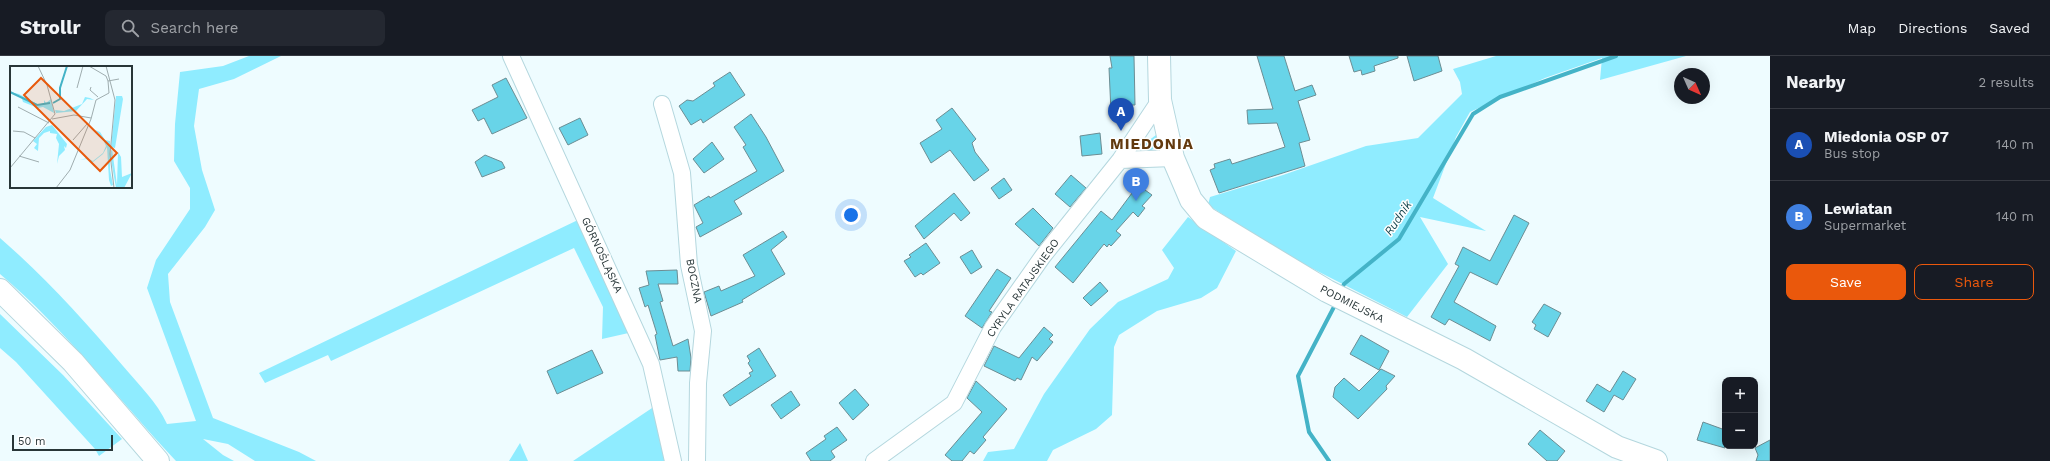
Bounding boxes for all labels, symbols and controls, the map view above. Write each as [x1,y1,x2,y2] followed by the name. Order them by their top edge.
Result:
[105,10,385,46] search box
[20,16,81,39] text: Strollr
[119,17,141,39] icon: search
[151,19,239,37] text: Search here
[1848,20,1876,36] text: Map
[1898,20,1967,36] text: Directions
[1989,20,2030,36] text: Saved
[10,66,132,188] inset map
[1674,68,1710,104] north arrow
[1786,72,1845,92] text: Nearby
[1979,75,2034,90] text: 2 results
[1108,98,1134,131] pin: A
[1824,128,1949,146] text: Miedonia OSP 07
[1110,135,1194,153] district label: MIEDONIA
[1795,137,1803,152] text: A
[1996,137,2034,152] text: 140 m
[1824,146,1880,161] text: Bus stop
[1123,168,1149,201] pin: B
[1381,198,1415,238] water label: Rudnik
[1824,200,1892,218] text: Lewiatan
[841,205,861,225] your location
[1795,209,1803,224] text: B
[1996,209,2034,224] text: 140 m
[579,215,626,295] street label: GÓRNOŚLĄSKA
[1824,218,1906,233] text: Supermarket
[984,236,1062,340] street label: CYRYLA RATAJSKIEGO
[683,258,705,304] street label: BOCZNA
[1786,264,1906,300] button: Save
[1914,264,2034,300] button: Share
[1318,282,1386,326] street label: PODMIEJSKA
[1722,377,1758,449] map controls
[1722,377,1758,413] button: +
[1722,413,1758,449] button: −
[12,433,113,452] scale bar
[18,435,45,448] text: 50 m

